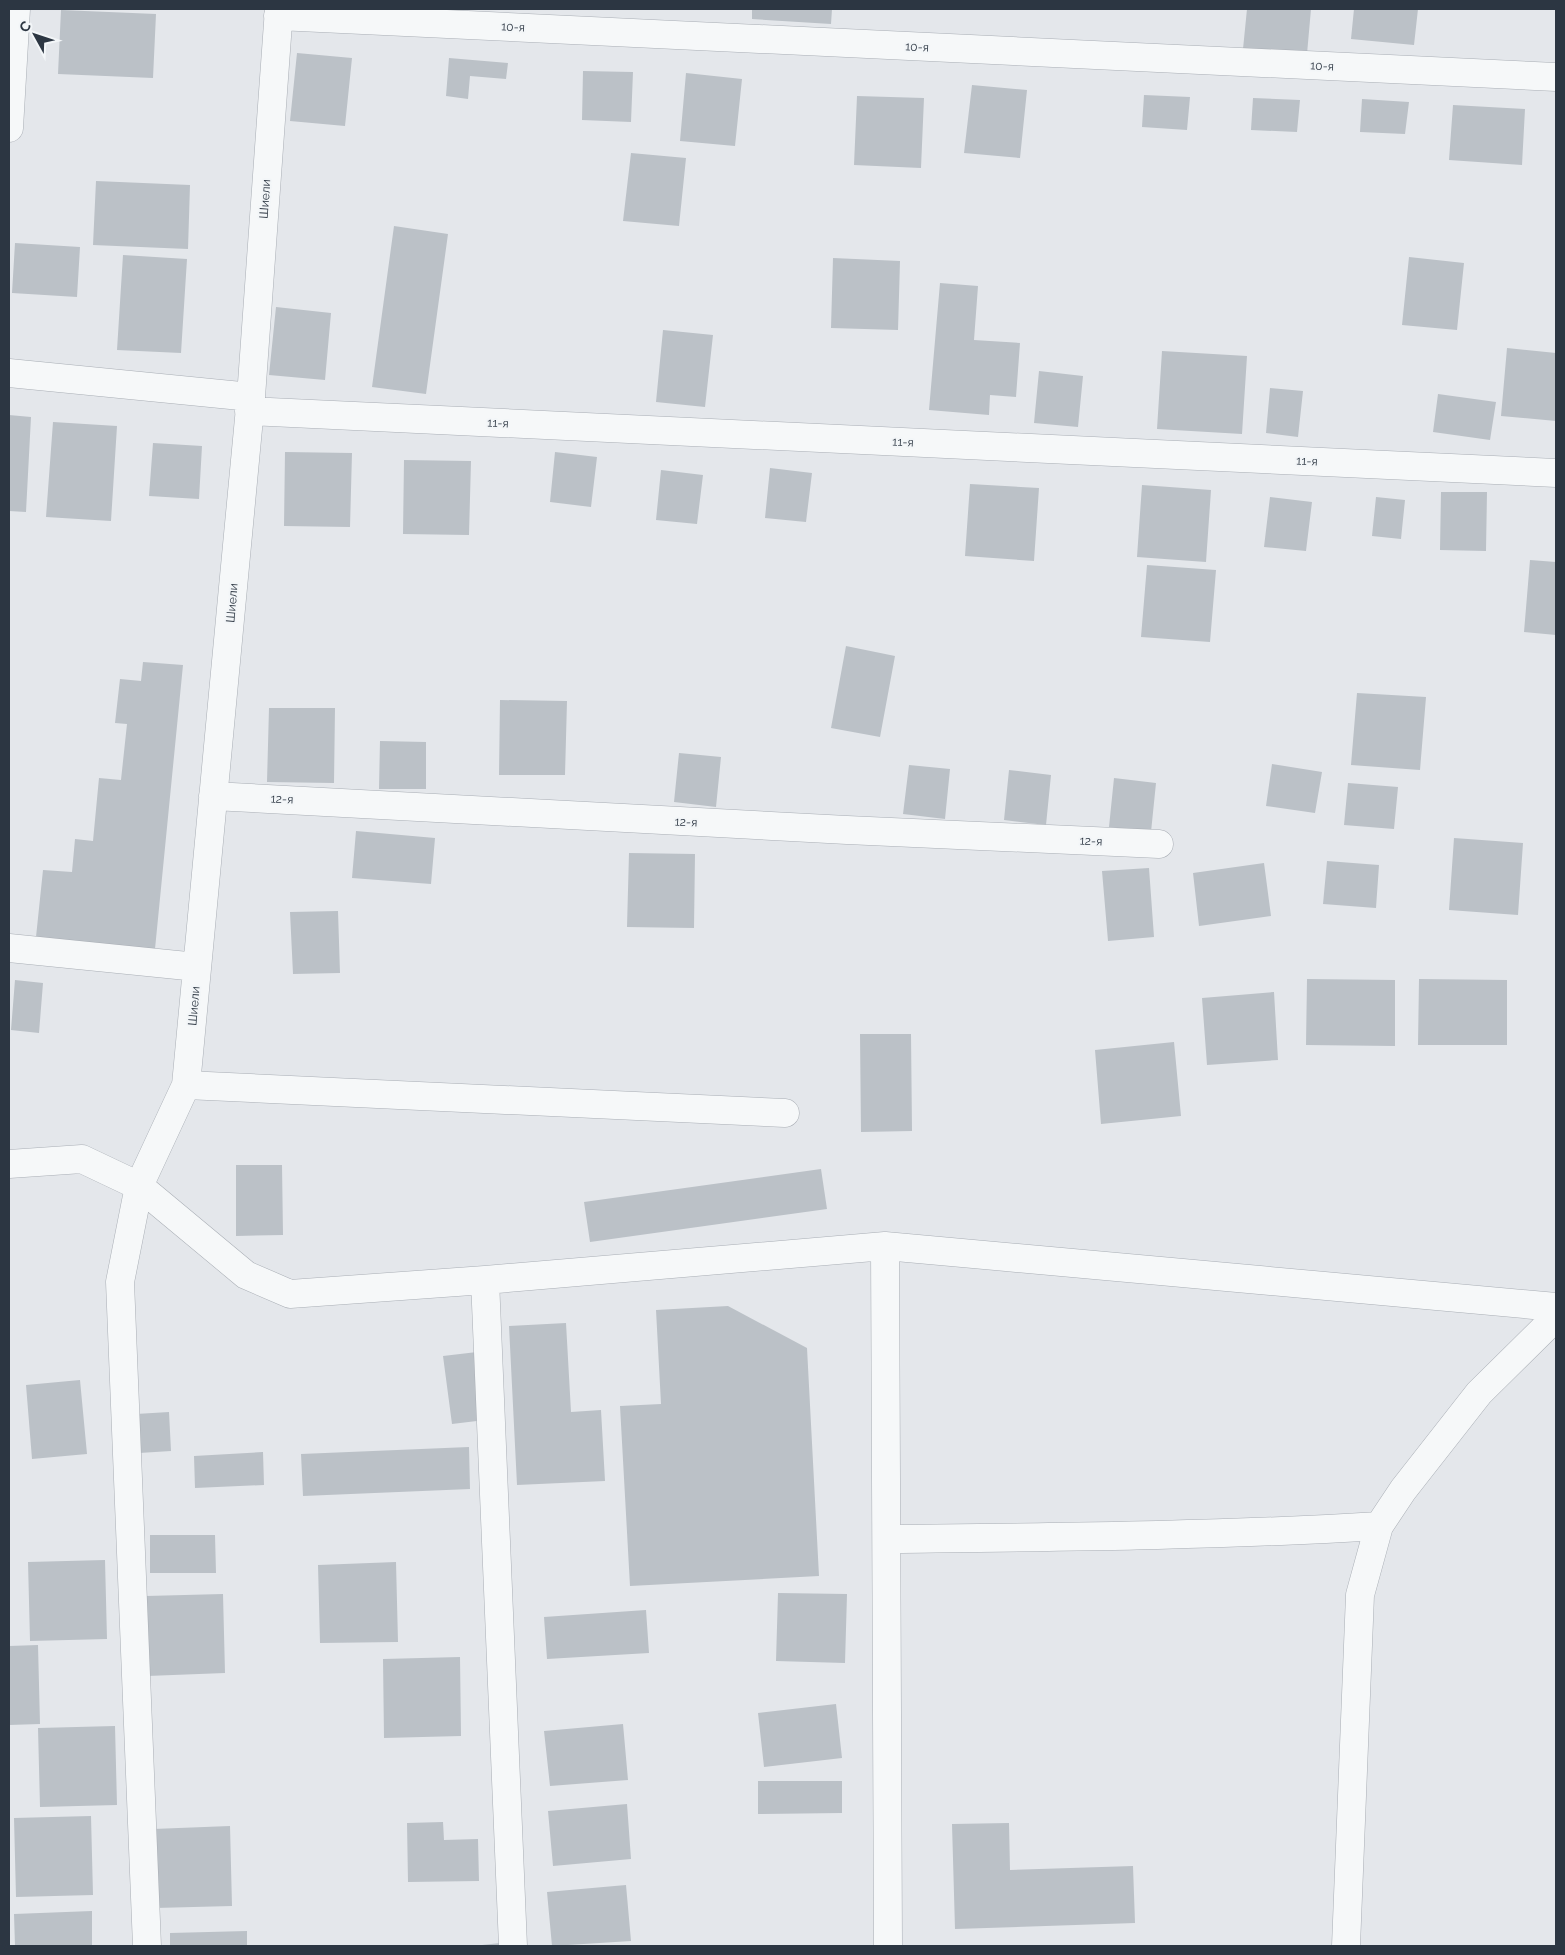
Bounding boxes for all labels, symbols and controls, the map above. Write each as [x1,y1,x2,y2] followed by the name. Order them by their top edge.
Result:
[10,10,60,60] north arrow
[16,18,35,35] text: С
[501,19,525,35] street label: 10-я
[905,39,929,55] street label: 10-я
[1310,58,1334,74] street label: 10-я
[257,179,273,219] street label: Шиели
[487,415,509,431] street label: 11-я
[892,434,914,450] street label: 11-я
[1296,453,1318,469] street label: 11-я
[223,583,241,623] street label: Шиели
[270,791,294,807] street label: 12-я
[674,814,698,830] street label: 12-я
[1079,833,1103,849] street label: 12-я
[185,986,203,1026] street label: Шиели

